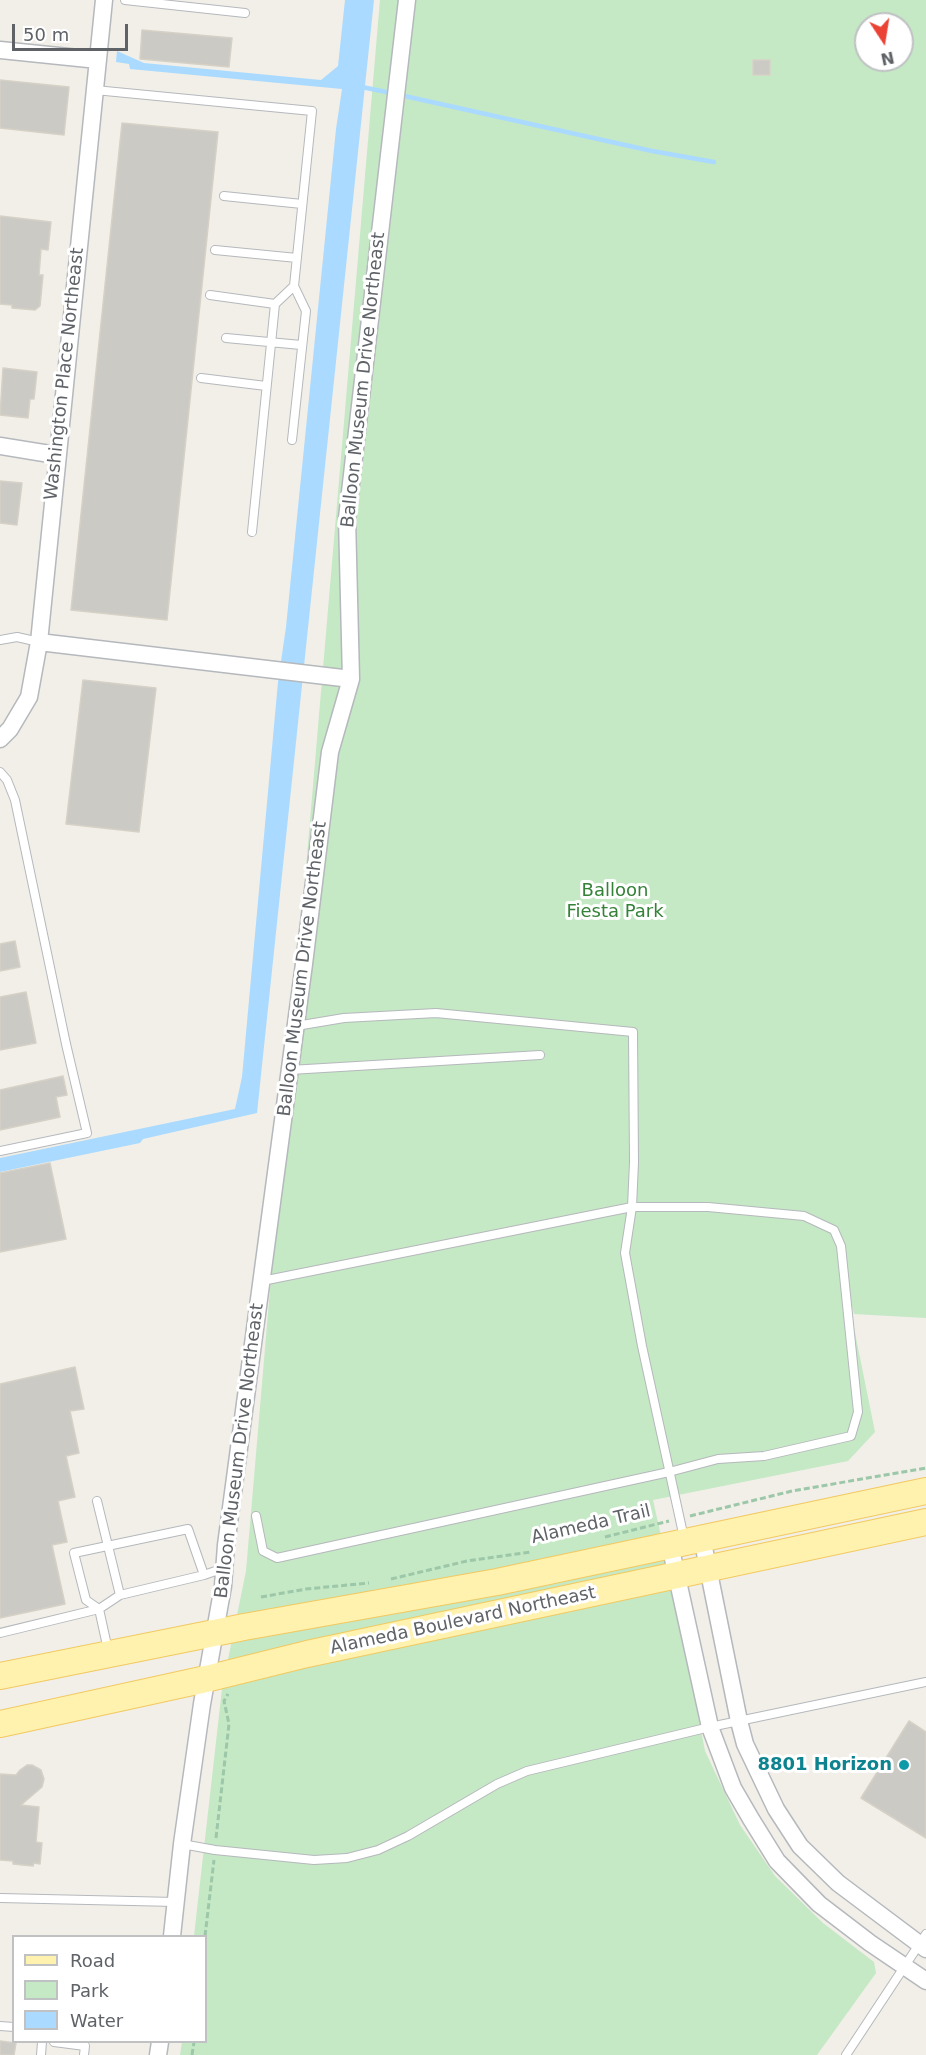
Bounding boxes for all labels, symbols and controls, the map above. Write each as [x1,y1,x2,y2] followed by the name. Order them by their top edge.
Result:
[15,12,130,50] scale bar
[854,12,914,72] north arrow
[23,24,69,45] text: 50 m
[879,47,896,69] text: N
[338,231,390,529] street label: Balloon Museum Drive Northeast
[41,247,89,501] street label: Washington Place Northeast
[274,820,332,1118] street label: Balloon Museum Drive Northeast
[566,880,664,922] park label: Balloon Fiesta Park
[211,1302,269,1600] street label: Balloon Museum Drive Northeast
[529,1501,653,1549] street label: Alameda Trail
[328,1582,598,1660] street label: Alameda Boulevard Northeast
[758,1754,892,1776] place label: 8801 Horizon
[897,1758,911,1772] marker: 8801 Horizon
[12,1935,207,2043] legend
[70,1950,115,1971] text: Road
[70,1980,109,2001] text: Park
[70,2010,123,2031] text: Water

